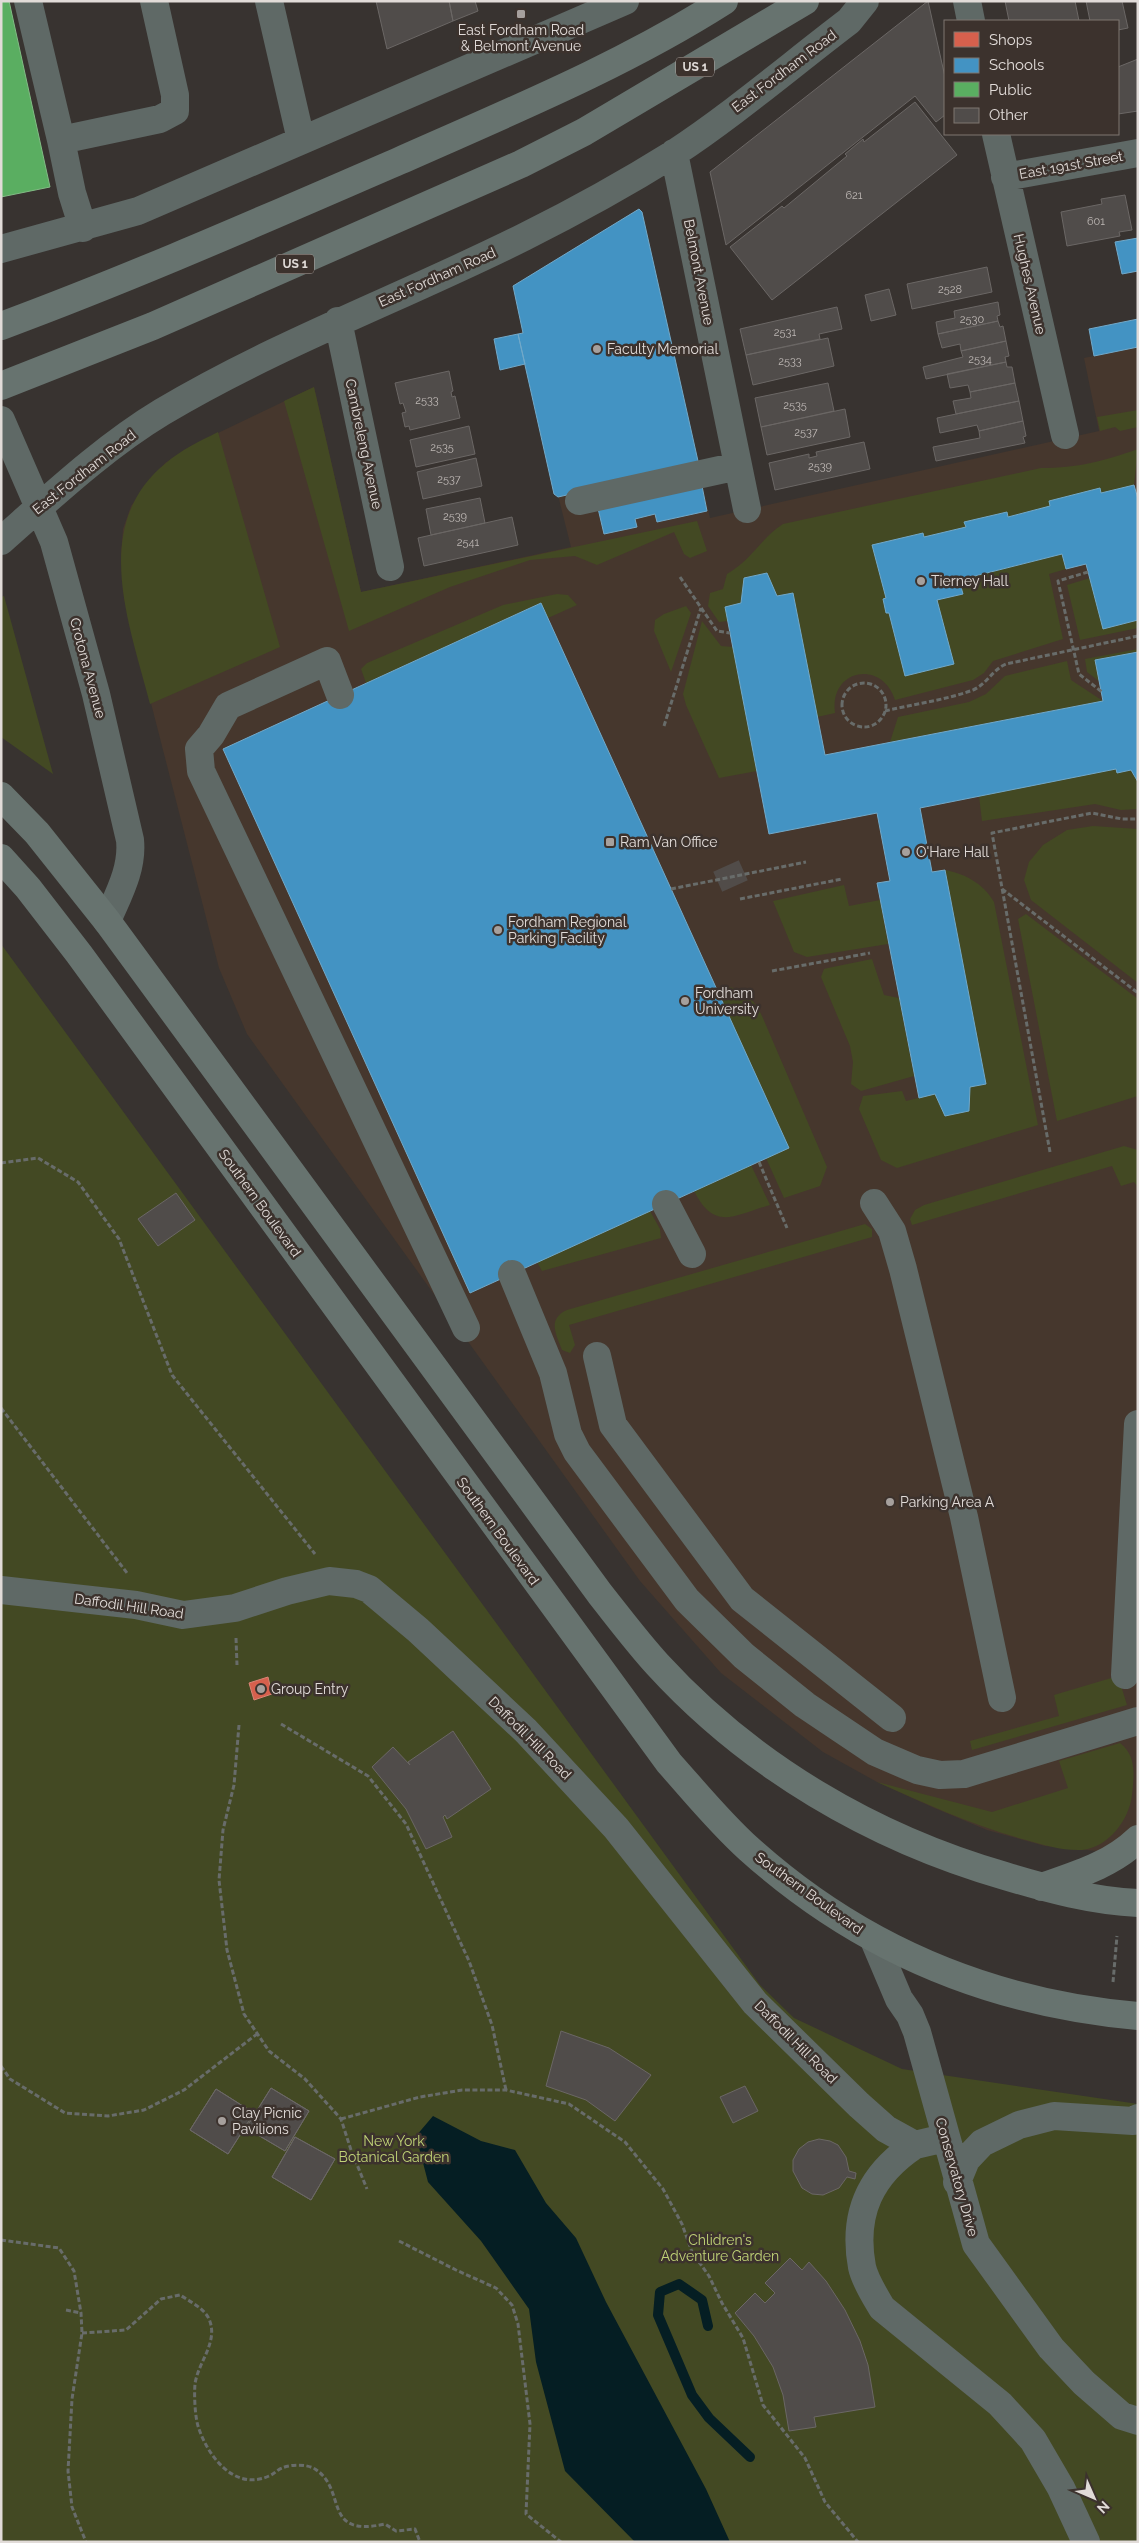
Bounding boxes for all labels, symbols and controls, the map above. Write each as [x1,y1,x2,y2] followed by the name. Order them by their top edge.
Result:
[515,8,527,20] marker: East Fordham Road & Belmont Avenue
[944,20,1119,135] legend
[458,22,584,54] place label: East Fordham Road & Belmont Avenue
[729,27,839,115] street label: East Fordham Road
[989,31,1032,49] text: Shops
[989,56,1044,74] text: Schools
[676,58,714,76] road number: US 1
[989,81,1032,99] text: Public
[989,106,1029,124] text: Other
[1018,148,1124,182] street label: East 191st Street
[845,189,863,202] house number: 621
[1087,215,1105,228] house number: 601
[681,218,717,326] street label: Belmont Avenue
[1011,232,1049,336] street label: Hughes Avenue
[376,244,498,310] street label: East Fordham Road
[276,254,314,274] road number: US 1
[938,283,962,296] house number: 2528
[960,313,984,326] house number: 2530
[774,326,796,339] house number: 2531
[607,341,718,357] place label: Faculty Memorial
[591,343,603,355] marker: Faculty Memorial
[968,353,992,366] house number: 2534
[778,355,802,368] house number: 2533
[342,377,386,511] street label: Cambreleng Avenue
[415,394,439,407] house number: 2533
[783,399,807,412] house number: 2535
[794,426,818,439] house number: 2537
[29,427,139,517] street label: East Fordham Road
[430,441,454,454] house number: 2535
[808,460,832,473] house number: 2539
[437,473,461,486] house number: 2537
[443,510,467,523] house number: 2539
[457,536,480,549] house number: 2541
[931,573,1008,589] place label: Tierney Hall
[915,575,927,587] marker: Tierney Hall
[67,616,109,720] street label: Crotona Avenue
[620,834,717,850] place label: Ram Van Office
[604,836,616,848] marker: Ram Van Office
[916,844,989,860] place label: O'Hare Hall
[900,846,912,858] marker: O'Hare Hall
[508,914,627,946] place label: Fordham Regional Parking Facility
[492,924,504,936] marker: Fordham Regional Parking Facility
[695,985,760,1017] place label: Fordham University
[679,995,691,1007] marker: Fordham University
[216,1146,304,1260] street label: Southern Boulevard
[454,1474,542,1588] street label: Southern Boulevard
[900,1494,995,1510] place label: Parking Area A
[884,1496,896,1508] marker: Parking Area A
[73,1590,185,1622] street label: Daffodil Hill Road
[271,1681,349,1697] place label: Group Entry
[255,1683,267,1695] marker: Group Entry
[485,1693,575,1783] street label: Daffodil Hill Road
[752,1849,866,1937] street label: Southern Boulevard
[751,1997,841,2087] street label: Daffodil Hill Road
[232,2105,302,2137] place label: Clay Picnic Pavilions
[216,2115,228,2127] marker: Clay Picnic Pavilions
[932,2116,982,2238] street label: Conservatory Drive
[339,2133,449,2165] park label: New York Botanical Garden
[661,2232,779,2264] park label: Chlidren's Adventure Garden
[1069,2473,1119,2523] north arrow
[1094,2498,1113,2517] text: N

